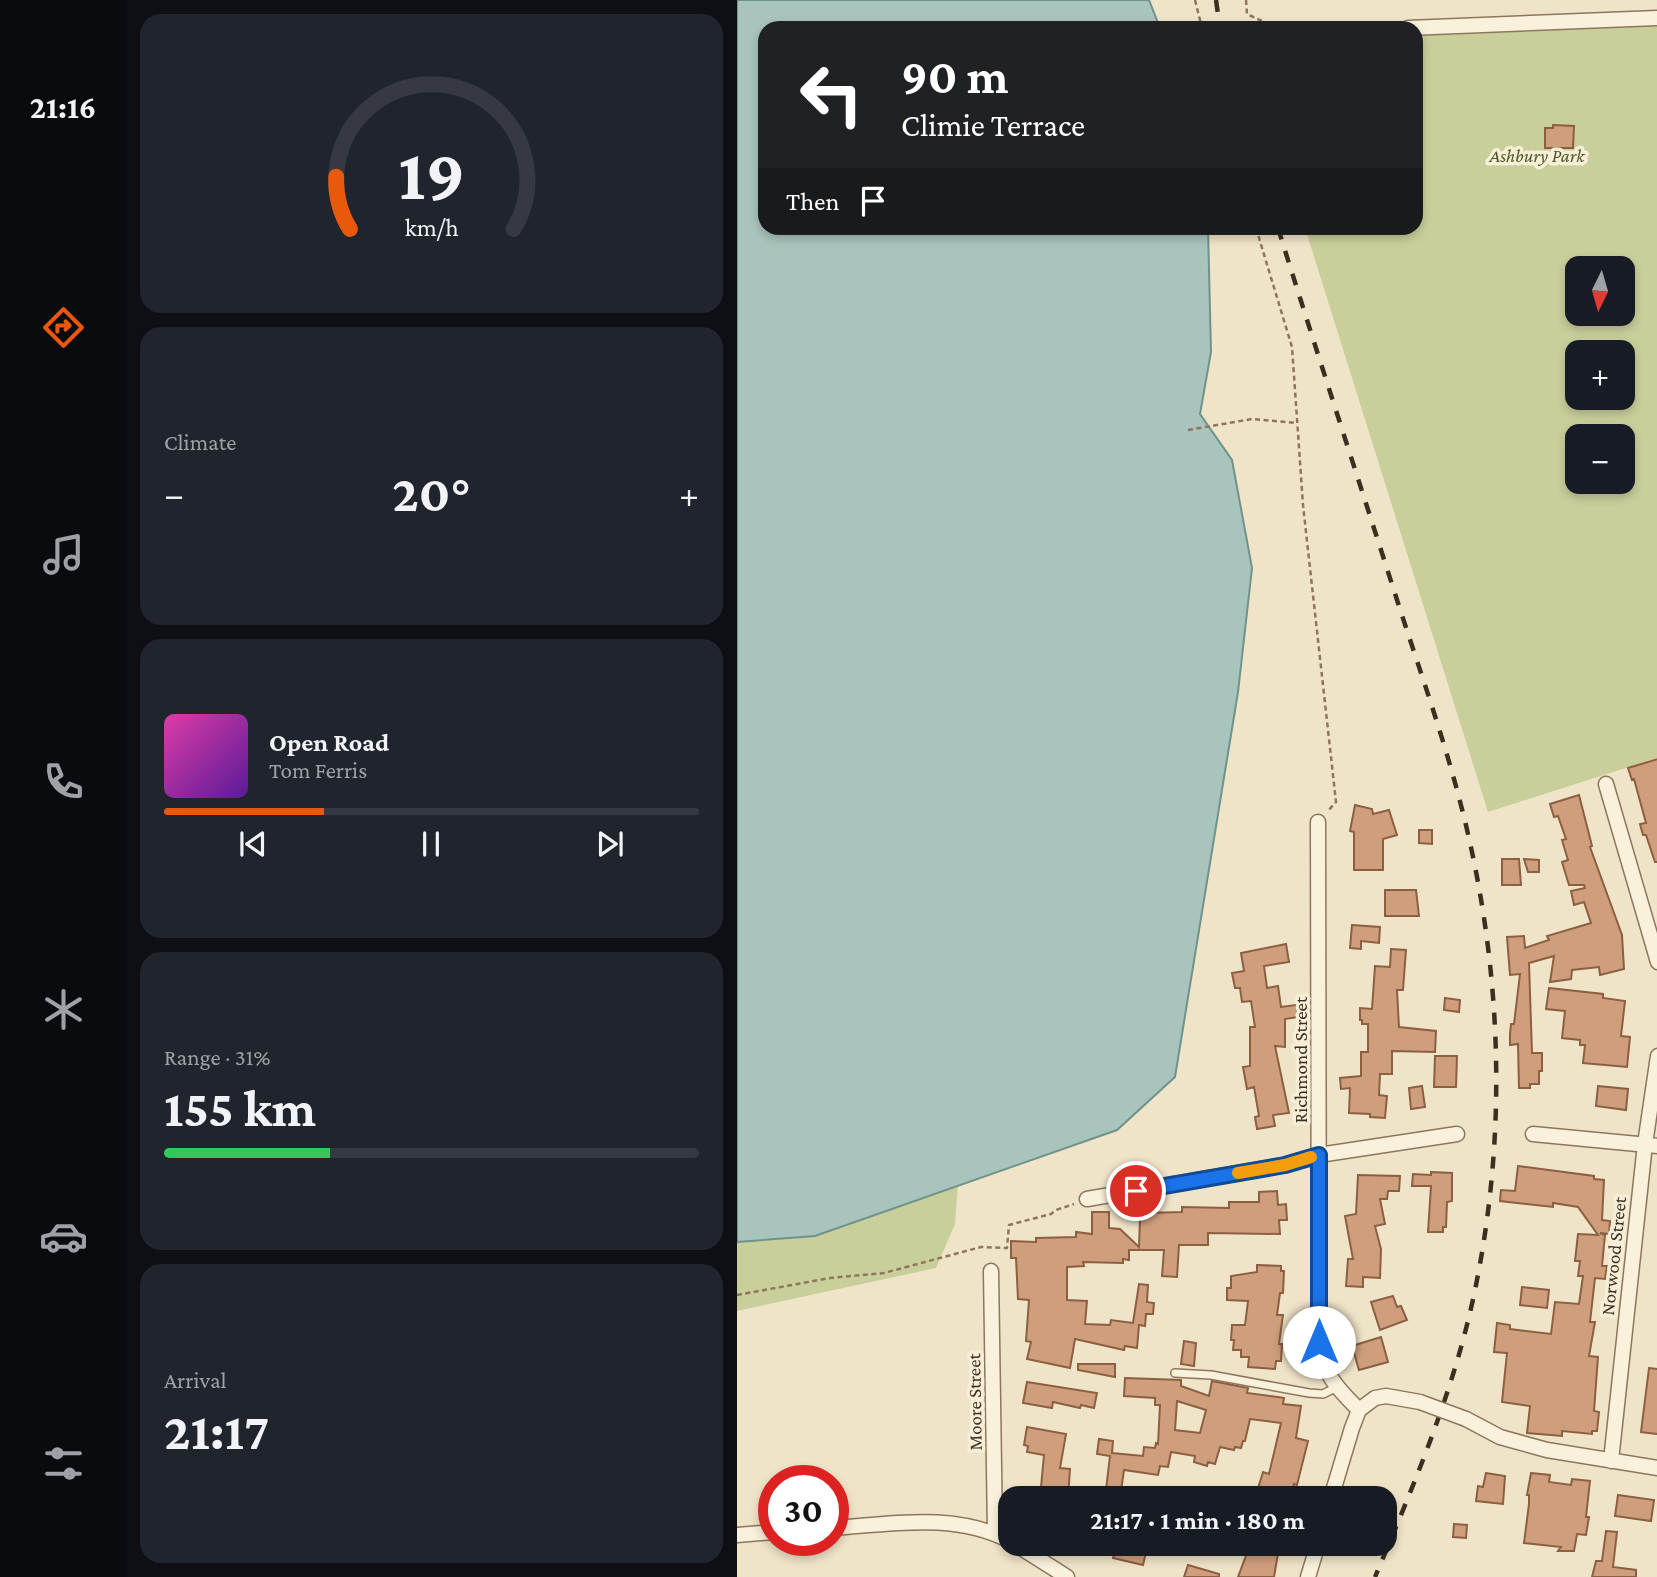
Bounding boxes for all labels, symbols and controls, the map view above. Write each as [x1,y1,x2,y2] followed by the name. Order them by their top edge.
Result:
[786,49,877,140] icon: left
[901,49,1008,104] text: 90 m
[30,89,96,125] text: 21:16
[901,107,1085,143] text: Climie Terrace
[398,135,465,216] text: 19
[1488,145,1585,166] park label: Ashbury Park
[854,182,892,220] icon: arrive
[786,187,840,216] text: Then
[405,214,458,241] text: km/h
[1565,256,1635,326] north arrow
[1565,256,1635,494] map controls
[39,303,88,352] icon: directions
[1565,340,1635,410] button: +
[1565,424,1635,494] button: −
[164,429,236,455] text: Climate
[392,464,471,522] text: 20°
[164,473,184,515] text: −
[679,473,699,515] text: +
[39,530,88,579] icon: music
[269,728,389,757] text: Open Road
[39,757,88,806] icon: phone
[269,757,367,783] text: Tom Ferris
[234,825,272,863] icon: previous
[412,825,450,863] icon: pause
[591,825,629,863] icon: next
[39,985,88,1034] icon: climate
[1290,996,1311,1123] street label: Richmond Street
[164,1044,270,1070] text: Range · 31%
[164,1079,316,1137] text: 155 km
[1106,1161,1166,1221] pin
[1117,1172,1155,1210] icon: arrive
[1597,1195,1630,1316] street label: Norwood Street
[39,1212,88,1261] icon: car
[1282,1305,1356,1379] position arrow
[963,1352,986,1451] street label: Moore Street
[164,1367,227,1393] text: Arrival
[164,1402,269,1460] text: 21:17
[39,1439,88,1488] icon: filters
[758,1465,849,1556] speed limit sign: 30
[1090,1506,1305,1535] text: 21:17 · 1 min · 180 m

